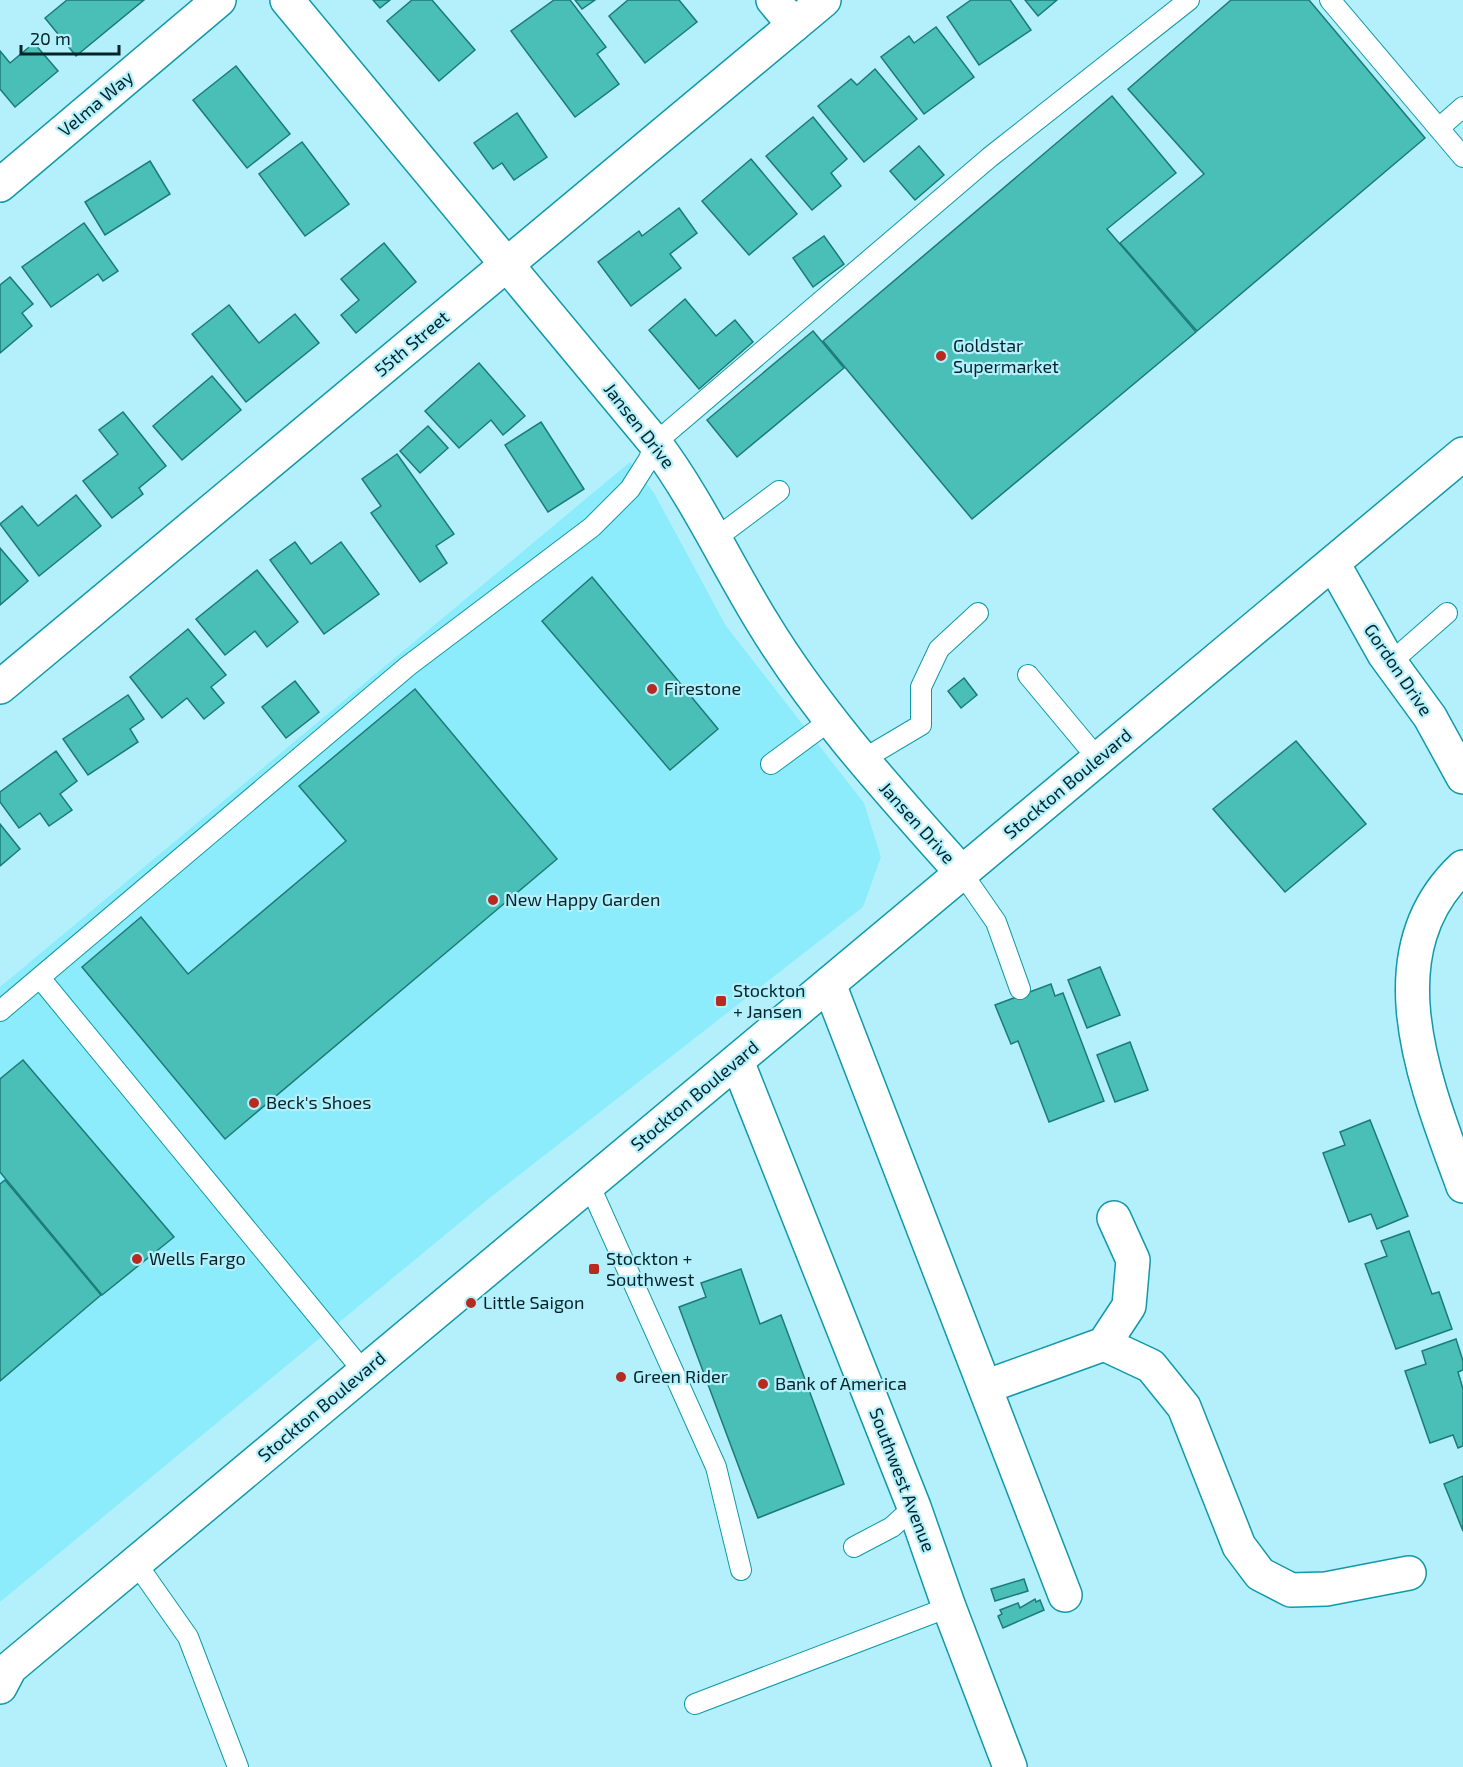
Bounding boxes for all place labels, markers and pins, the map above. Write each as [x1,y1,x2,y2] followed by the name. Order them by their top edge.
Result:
[953,334,1059,377] place label: Goldstar Supermarket
[934,349,948,363] marker: Goldstar Supermarket
[664,677,741,699] place label: Firestone
[645,682,659,696] marker: Firestone
[505,888,660,910] place label: New Happy Garden
[486,893,500,907] marker: New Happy Garden
[733,979,806,1022] place label: Stockton + Jansen
[714,994,728,1008] marker: Stockton + Jansen
[266,1091,371,1113] place label: Beck's Shoes
[247,1096,261,1110] marker: Beck's Shoes
[149,1247,246,1269] place label: Wells Fargo
[606,1247,694,1290] place label: Stockton + Southwest
[130,1252,144,1266] marker: Wells Fargo
[587,1262,601,1276] marker: Stockton + Southwest
[483,1291,585,1313] place label: Little Saigon
[464,1296,478,1310] marker: Little Saigon
[633,1365,728,1387] place label: Green Rider
[614,1370,628,1384] marker: Green Rider
[775,1372,907,1394] place label: Bank of America
[756,1377,770,1391] marker: Bank of America

